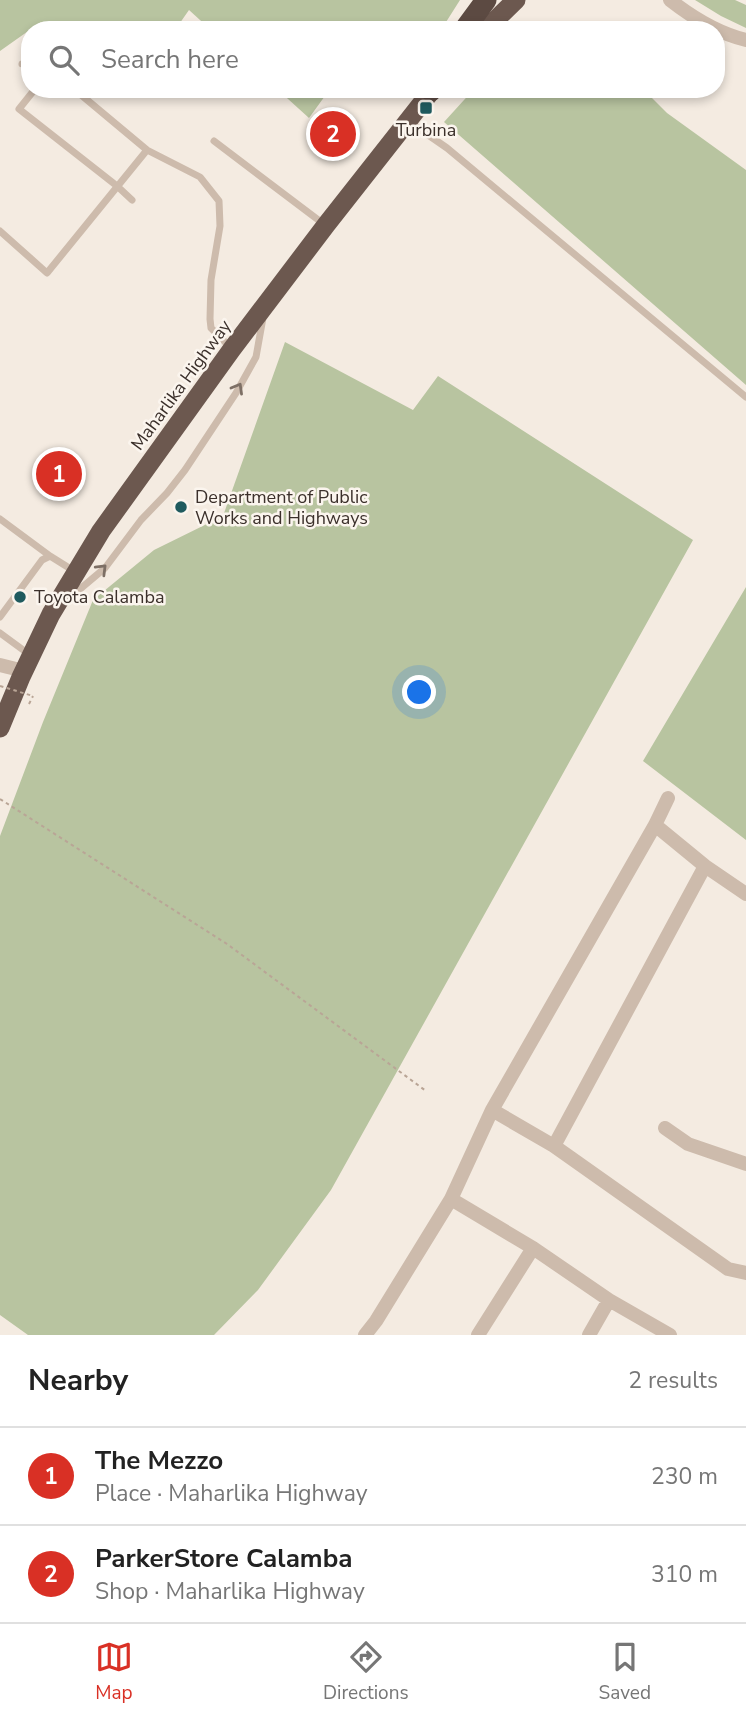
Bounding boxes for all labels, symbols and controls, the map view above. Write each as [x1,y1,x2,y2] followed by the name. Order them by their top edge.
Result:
[21,21,725,98] search box
[45,41,83,79] icon: search
[101,42,239,77] text: Search here
[418,100,434,116] marker: Turbina
[310,108,356,160] pin: 2
[396,118,456,142] place label: Turbina
[125,314,237,455] street label: Maharlika Highway
[230,382,243,395] one-way arrow
[36,448,82,500] pin: 1
[195,485,368,530] place label: Department of Public Works and Highways
[173,499,189,515] marker: Department of Public Works and Highways
[94,565,106,577] one-way arrow
[34,585,165,609] place label: Toyota Calamba
[12,589,28,605] marker: Toyota Calamba
[402,675,436,709] your location
[28,1360,128,1401] text: Nearby
[628,1365,718,1396] text: 2 results
[95,1443,223,1478] text: The Mezzo
[44,1461,58,1492] text: 1
[651,1461,718,1492] text: 230 m
[95,1478,368,1509] text: Place · Maharlika Highway
[95,1541,352,1576] text: ParkerStore Calamba
[44,1559,58,1590] text: 2
[651,1559,718,1590] text: 310 m
[95,1576,365,1607] text: Shop · Maharlika Highway
[95,1638,133,1706] tab: Map
[323,1638,409,1706] tab: Directions
[599,1638,651,1706] tab: Saved

